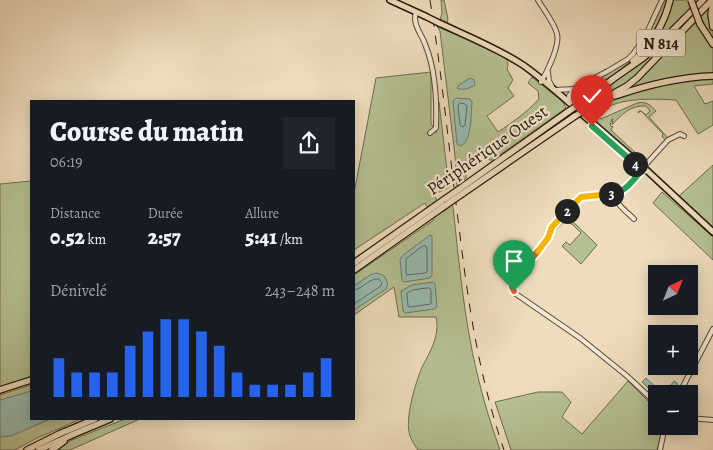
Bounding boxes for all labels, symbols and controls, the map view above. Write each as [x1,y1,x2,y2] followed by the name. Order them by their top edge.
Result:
[637,29,685,56] road number: N 814
[571,75,613,126] pin
[578,82,606,110] icon: check
[422,99,552,201] street label: Périphérique Ouest
[50,113,244,151] text: Course du matin
[283,117,335,169] button: share
[50,151,82,173] text: 06:19
[622,152,648,176] pin: 4
[632,155,639,174] text: 4
[598,182,624,206] pin: 3
[608,185,615,204] text: 3
[554,198,580,224] pin: 2
[564,202,571,221] text: 2
[50,204,100,223] text: Distance
[148,204,183,223] text: Durée
[245,204,279,223] text: Allure
[50,223,85,251] text: 0.52
[148,223,181,251] text: 2:57
[245,223,277,251] text: 5:41
[85,230,106,249] text: km
[277,230,303,249] text: /km
[493,240,535,291] pin
[500,247,528,275] icon: arrive
[648,265,698,315] north arrow
[648,265,698,435] map controls
[50,280,107,302] text: Dénivelé
[265,280,335,302] text: 243–248 m
[648,325,698,375] button: +
[648,385,698,435] button: −

